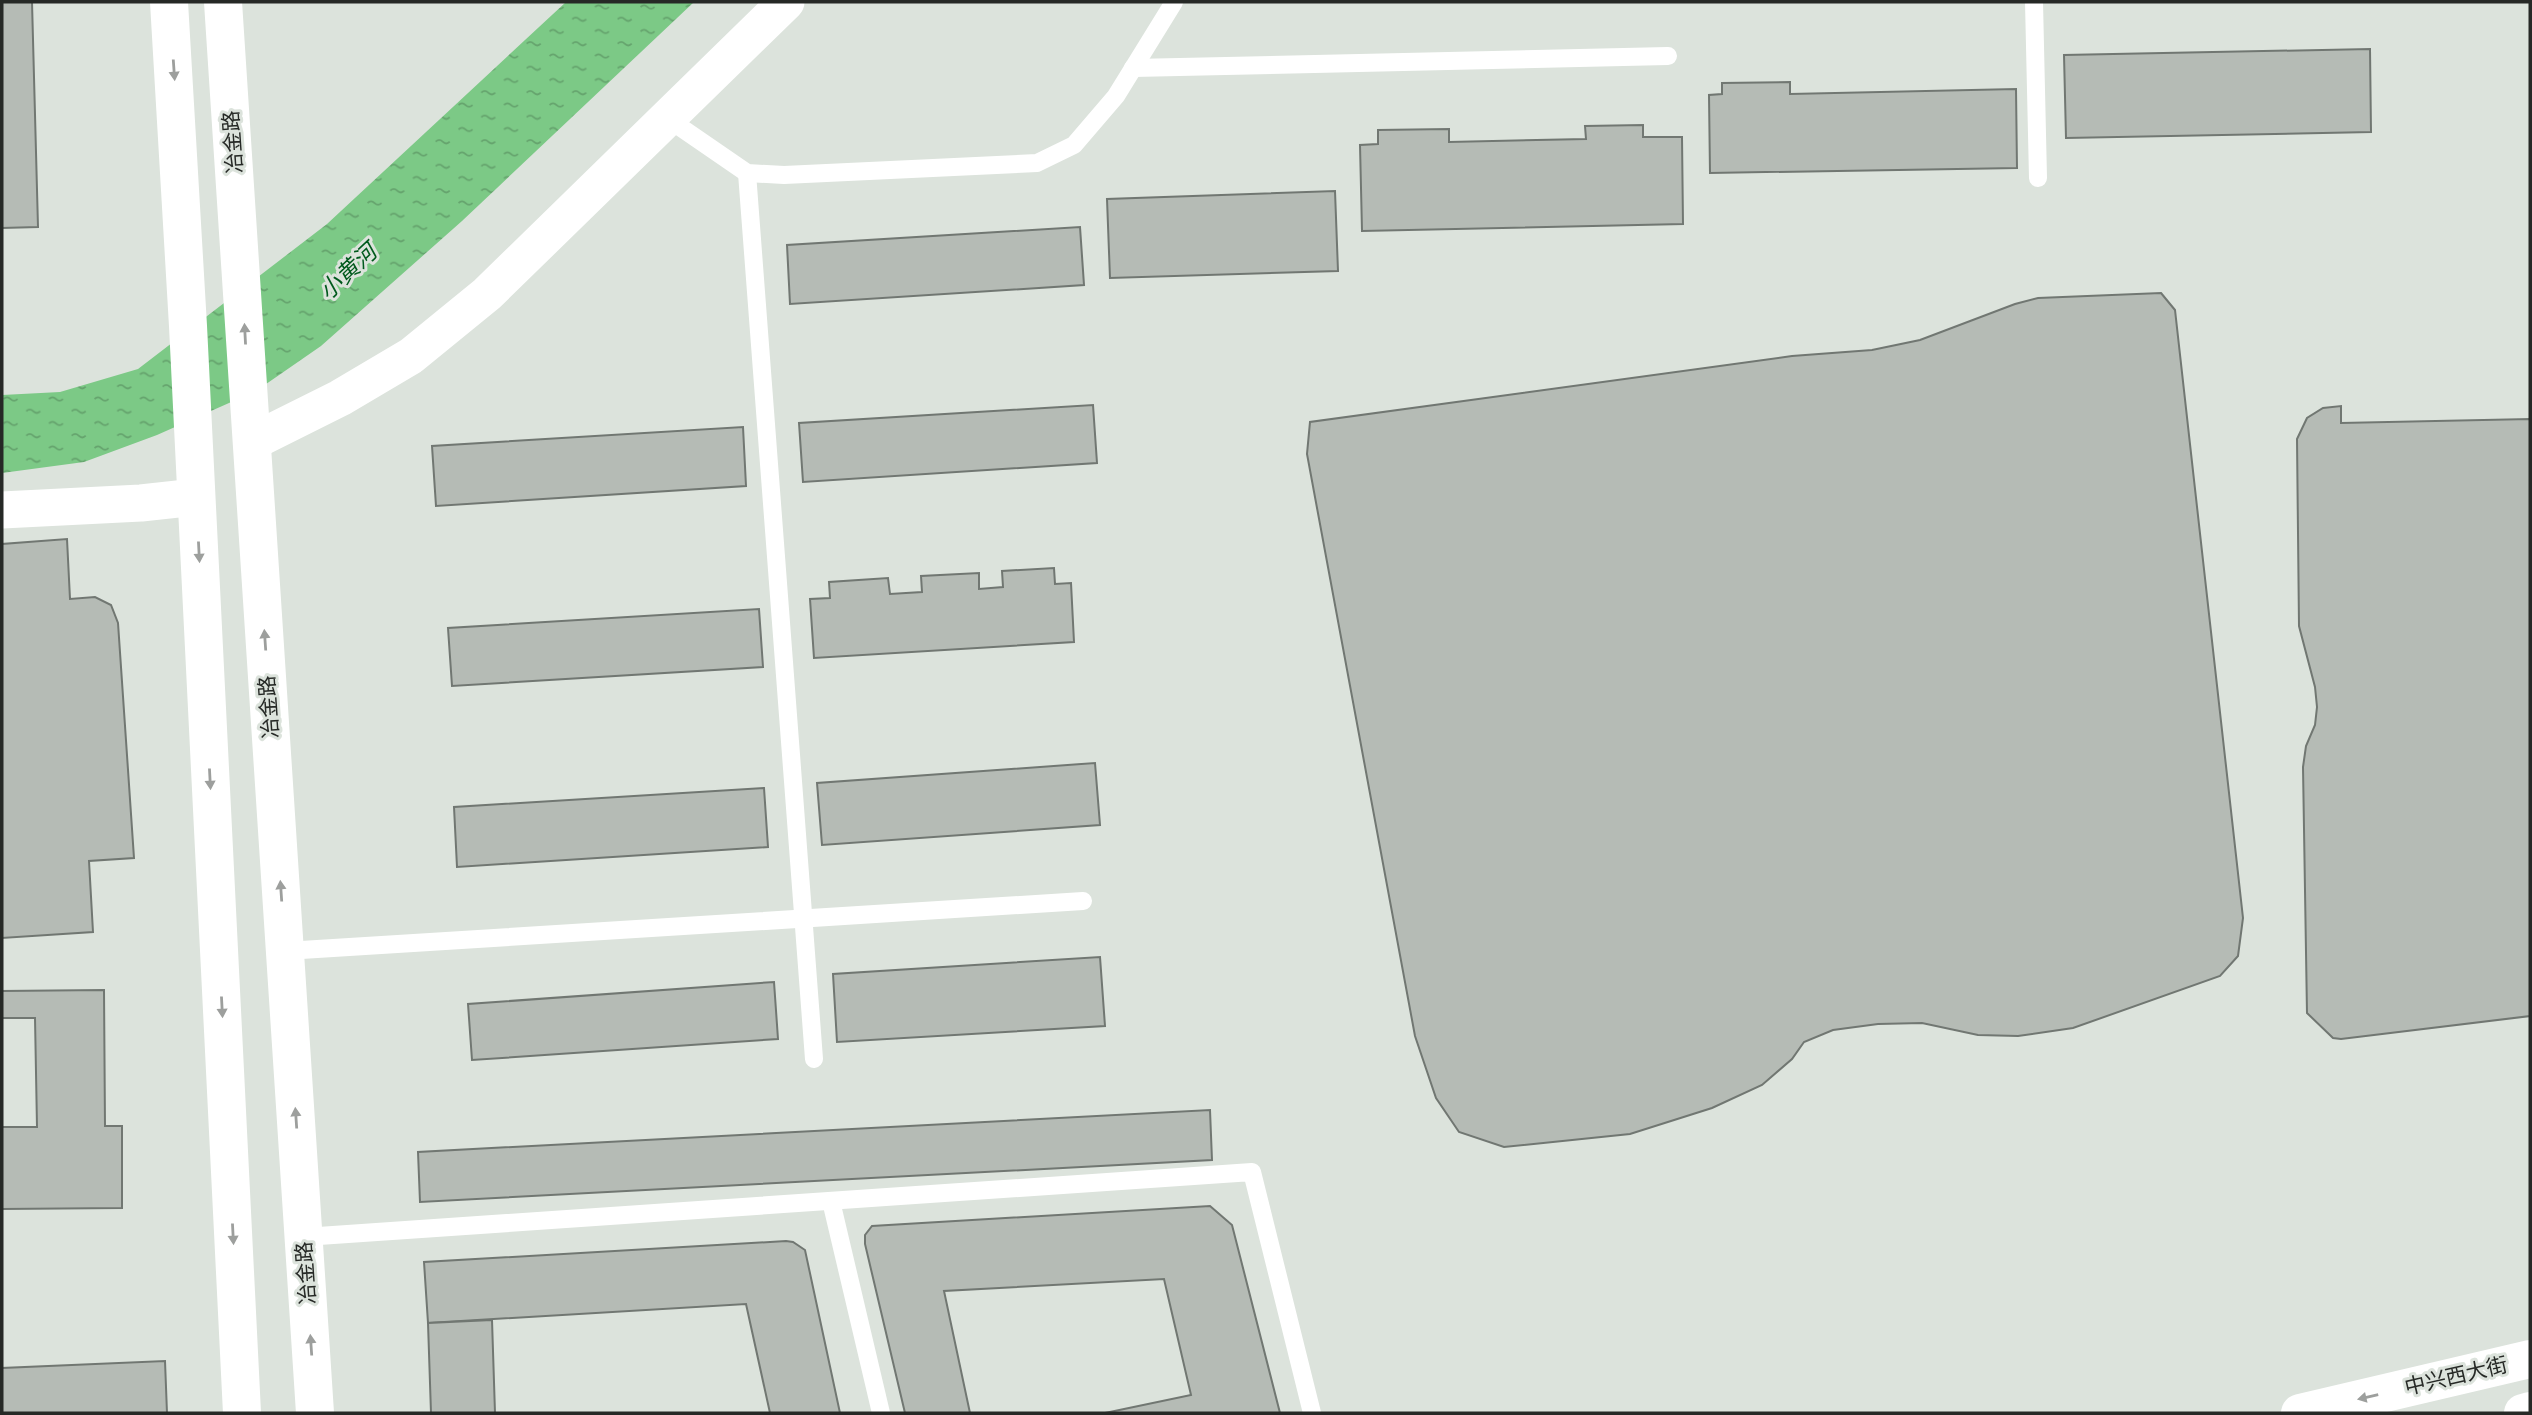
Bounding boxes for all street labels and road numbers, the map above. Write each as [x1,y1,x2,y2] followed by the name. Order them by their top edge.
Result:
[219,110,247,174] street label: 冶金路
[255,675,283,739] street label: 冶金路
[292,1241,320,1305] street label: 冶金路
[2402,1352,2510,1400] street label: 中兴西大街

